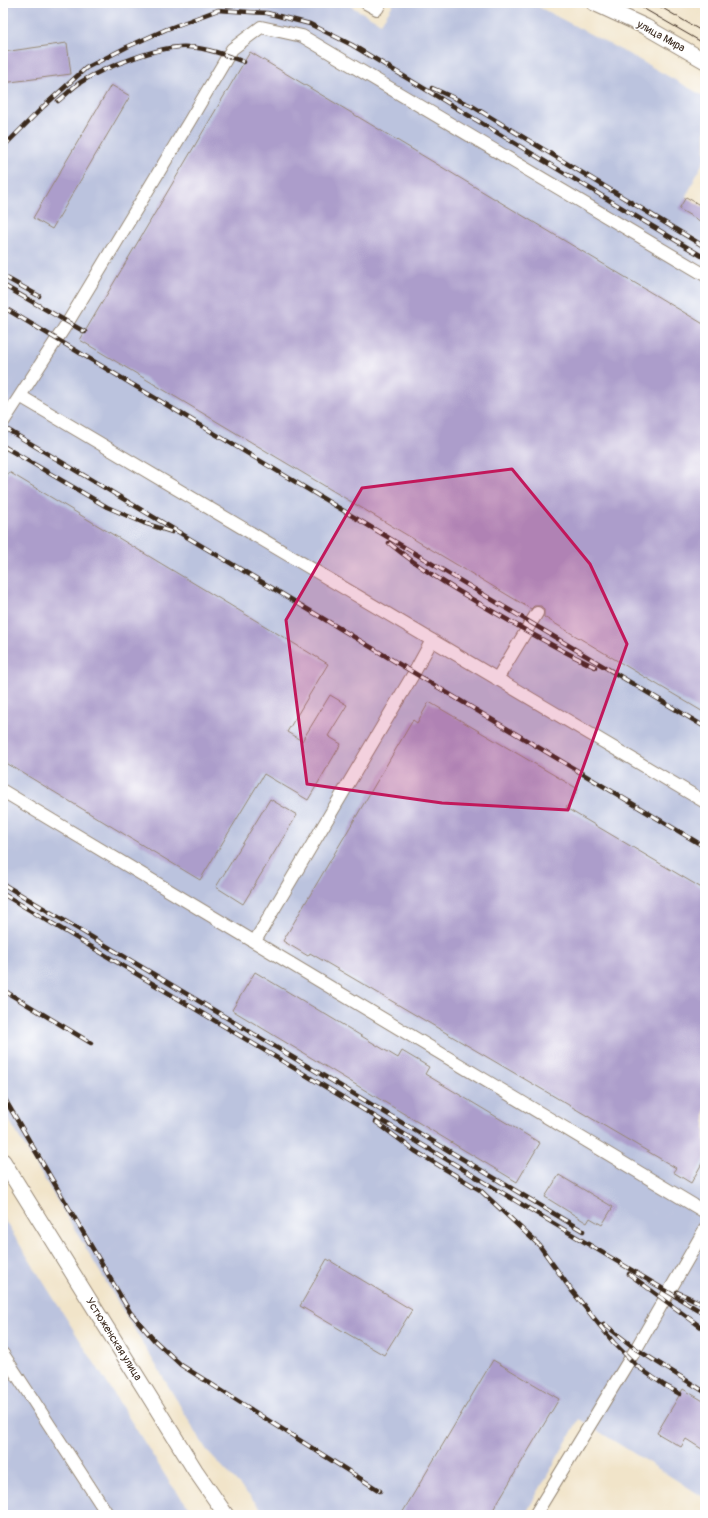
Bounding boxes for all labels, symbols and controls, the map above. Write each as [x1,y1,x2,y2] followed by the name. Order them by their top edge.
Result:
[634,17,687,55] street label: улица Мира
[83,1295,145,1383] street label: Устюженская улица

